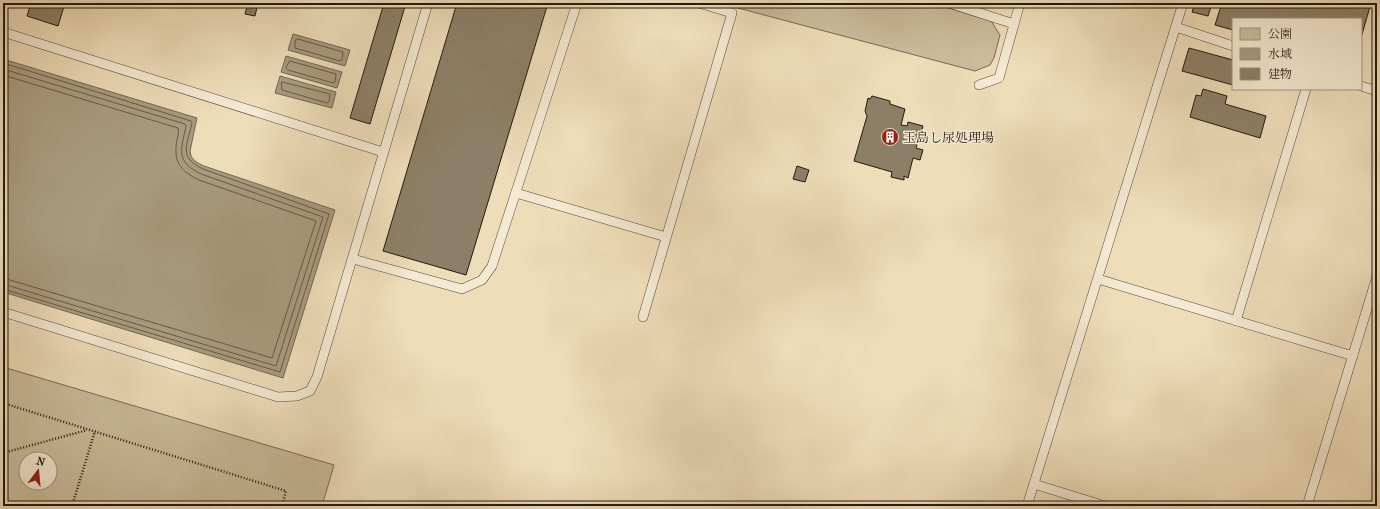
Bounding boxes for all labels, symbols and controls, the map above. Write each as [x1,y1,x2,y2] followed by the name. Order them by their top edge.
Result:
[1232,18,1362,90] legend
[1268,27,1292,41] text: 公園
[1268,47,1292,61] text: 水域
[1268,67,1292,81] text: 建物
[880,127,900,147] building icon: 玉島し尿処理場
[903,130,994,145] place label: 玉島し尿処理場
[18,451,58,491] north arrow
[35,454,47,469] text: N

